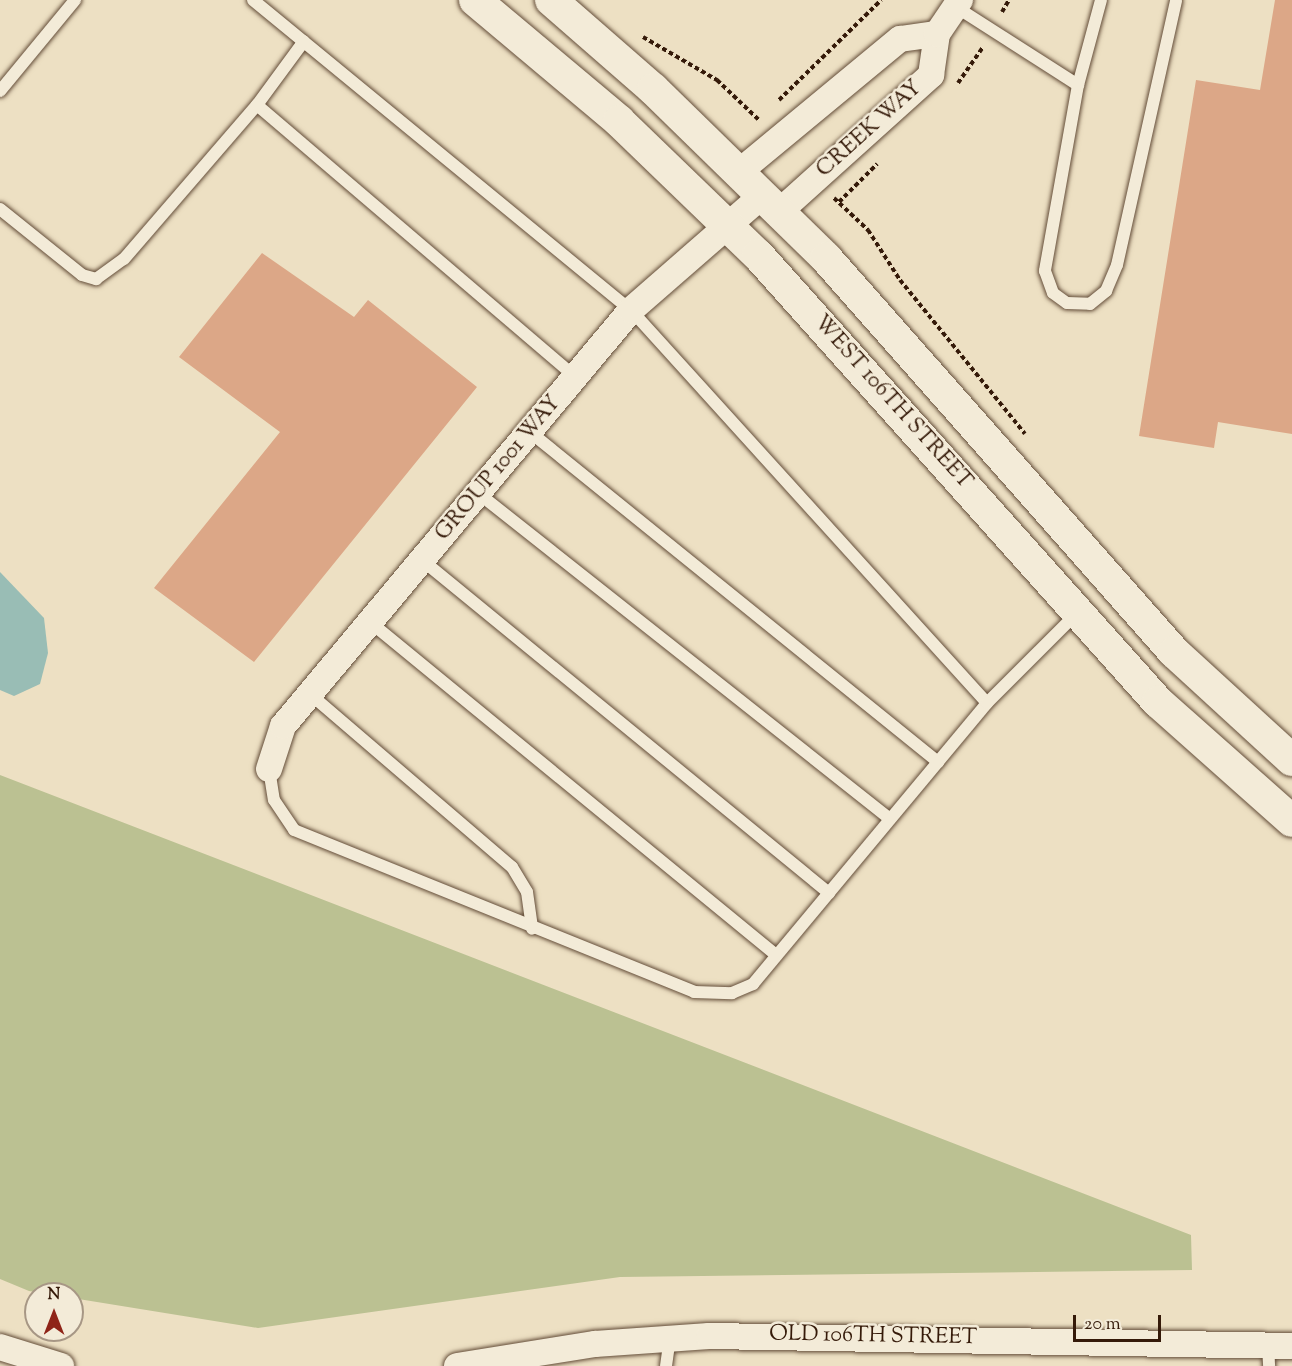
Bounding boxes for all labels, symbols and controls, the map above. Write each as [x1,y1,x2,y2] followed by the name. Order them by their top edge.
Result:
[812,76,928,184] street label: CREEK WAY
[807,311,977,495] street label: WEST 106TH STREET
[431,391,567,547] street label: GROUP 1001 WAY
[24,1282,84,1342] north arrow
[48,1284,60,1307] text: N
[1076,1303,1164,1341] scale bar
[1084,1312,1121,1338] text: 20 m
[769,1322,977,1352] street label: OLD 106TH STREET

